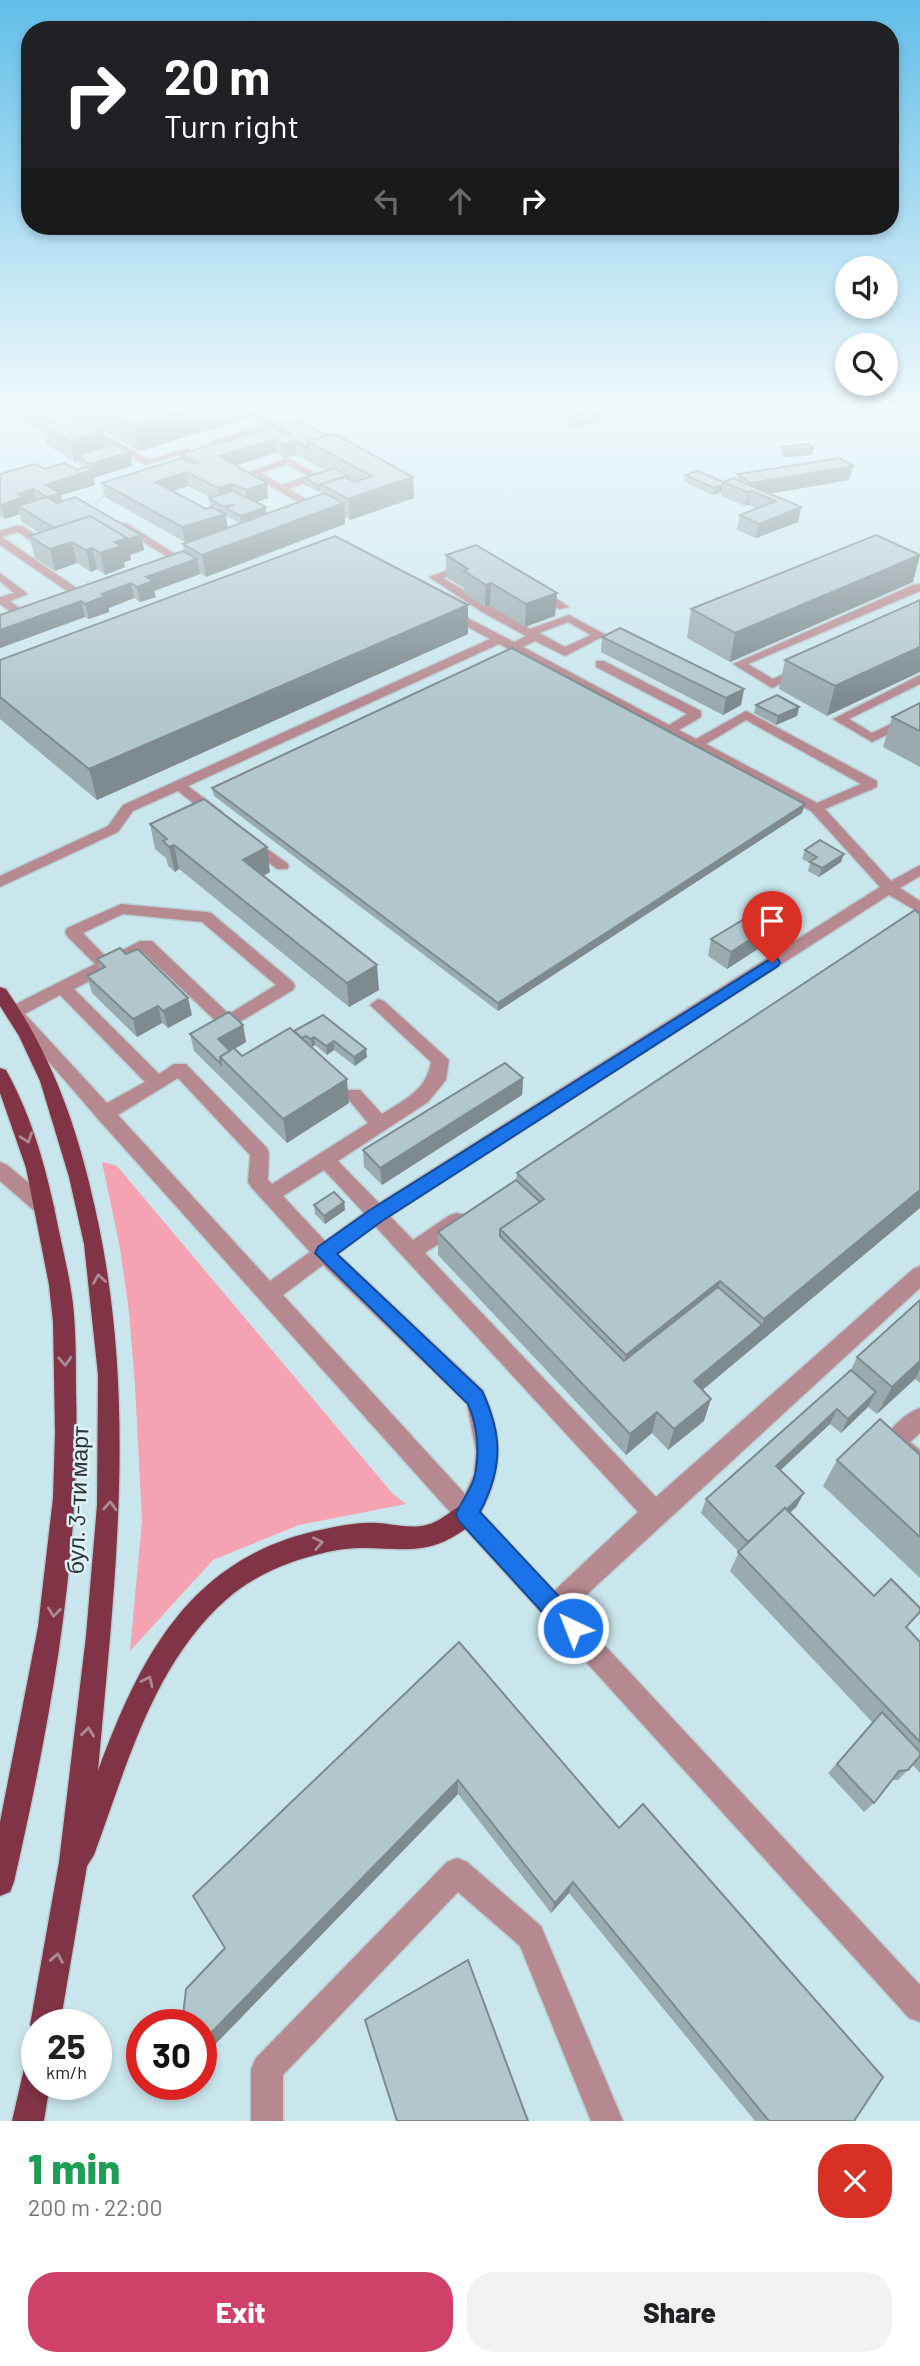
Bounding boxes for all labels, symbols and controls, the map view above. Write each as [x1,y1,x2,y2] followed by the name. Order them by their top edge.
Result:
[164,46,270,105] text: 20 m
[49,49,140,140] icon: right
[164,106,299,144] text: Turn right
[368,182,406,220] icon: left
[441,182,479,220] icon: ahead
[514,182,552,220] icon: right
[835,256,898,396] map controls
[835,256,898,319] button: sound
[835,333,898,396] button: search
[742,891,802,963] pin
[753,902,791,940] icon: arrive
[19,1131,33,1143] one-way arrow
[92,1273,107,1285] one-way arrow
[57,1356,72,1367] one-way arrow
[60,1425,94,1575] street label: бул. 3-ти март
[102,1500,117,1511] one-way arrow
[312,1537,324,1551] one-way arrow
[536,1591,610,1665] position arrow
[47,1607,62,1618] one-way arrow
[140,1676,154,1688] one-way arrow
[81,1726,96,1738] one-way arrow
[49,1952,64,1963] one-way arrow
[126,2009,217,2100] speed limit sign: 30
[47,2024,86,2066] text: 25
[46,2061,87,2083] text: km/h
[28,2142,120,2192] text: 1 min
[818,2144,892,2218] button: close
[28,2193,162,2221] text: 200 m · 22:00
[28,2272,453,2352] button: Exit
[467,2272,892,2352] button: Share

